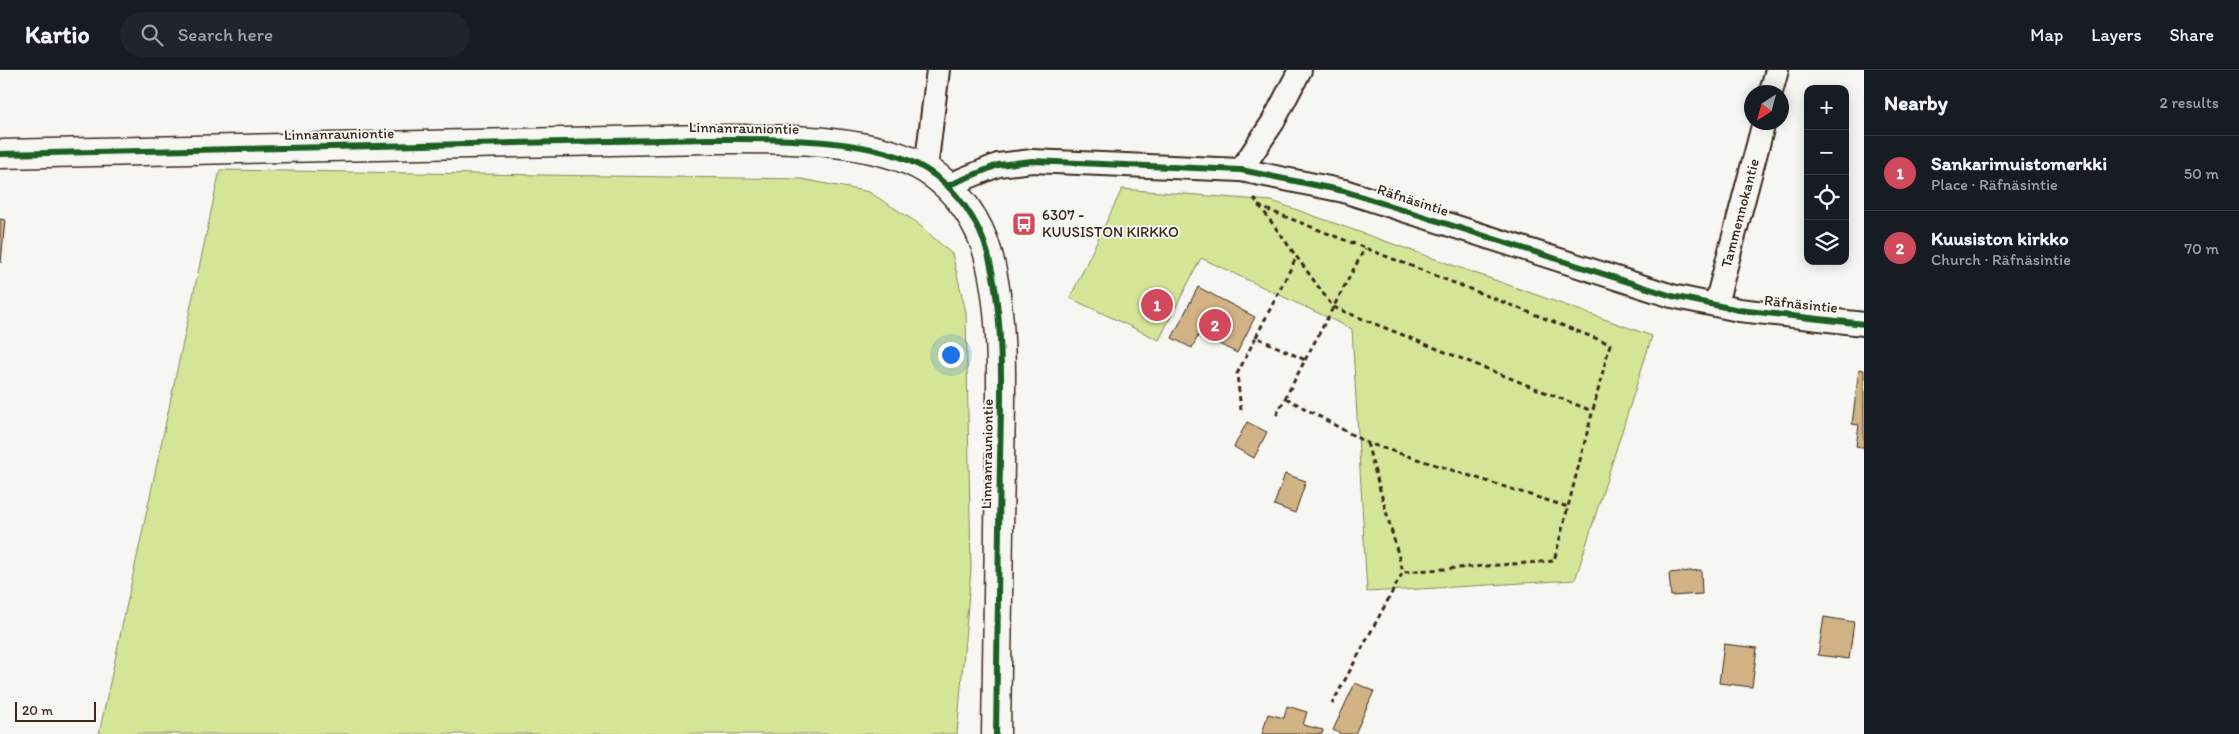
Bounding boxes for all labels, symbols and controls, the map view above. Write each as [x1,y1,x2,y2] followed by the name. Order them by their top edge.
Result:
[120,12,470,57] search box
[25,20,90,49] text: Kartio
[138,21,166,49] icon: search
[178,23,273,46] text: Search here
[2030,24,2063,46] text: Map
[2091,24,2141,46] text: Layers
[2169,24,2214,46] text: Share
[1744,85,1789,130] north arrow
[1804,85,1849,265] map controls
[1804,85,1849,130] button: +
[1884,90,1948,115] text: Nearby
[2159,93,2219,112] text: 2 results
[689,118,799,138] street label: Linnanrauniontie
[284,124,394,144] street label: Linnanrauniontie
[1804,130,1849,175] button: −
[1931,152,2107,175] text: Sankarimuistomerkki
[1717,157,1763,270] street label: Tammennokantie
[1896,164,1904,183] text: 1
[2184,164,2219,183] text: 50 m
[1804,175,1849,220] button: locate
[1931,175,2058,194] text: Place · Räfnäsintie
[1375,180,1451,220] street label: Räfnäsintie
[1042,206,1179,241] place label: 6307 - KUUSISTON KIRKKO
[1011,211,1037,237] bus stop icon: 6307 - KUUSISTON KIRKKO
[1804,220,1849,265] button: layers
[1931,227,2069,250] text: Kuusiston kirkko
[1896,239,1904,258] text: 2
[2184,239,2219,258] text: 70 m
[1931,250,2071,269] text: Church · Räfnäsintie
[1141,286,1173,324] pin: 1
[1763,291,1839,317] street label: Räfnäsintie
[1199,306,1231,344] pin: 2
[938,342,964,368] your location
[977,399,997,509] street label: Linnanrauniontie
[15,699,96,722] scale bar
[22,702,53,719] text: 20 m

